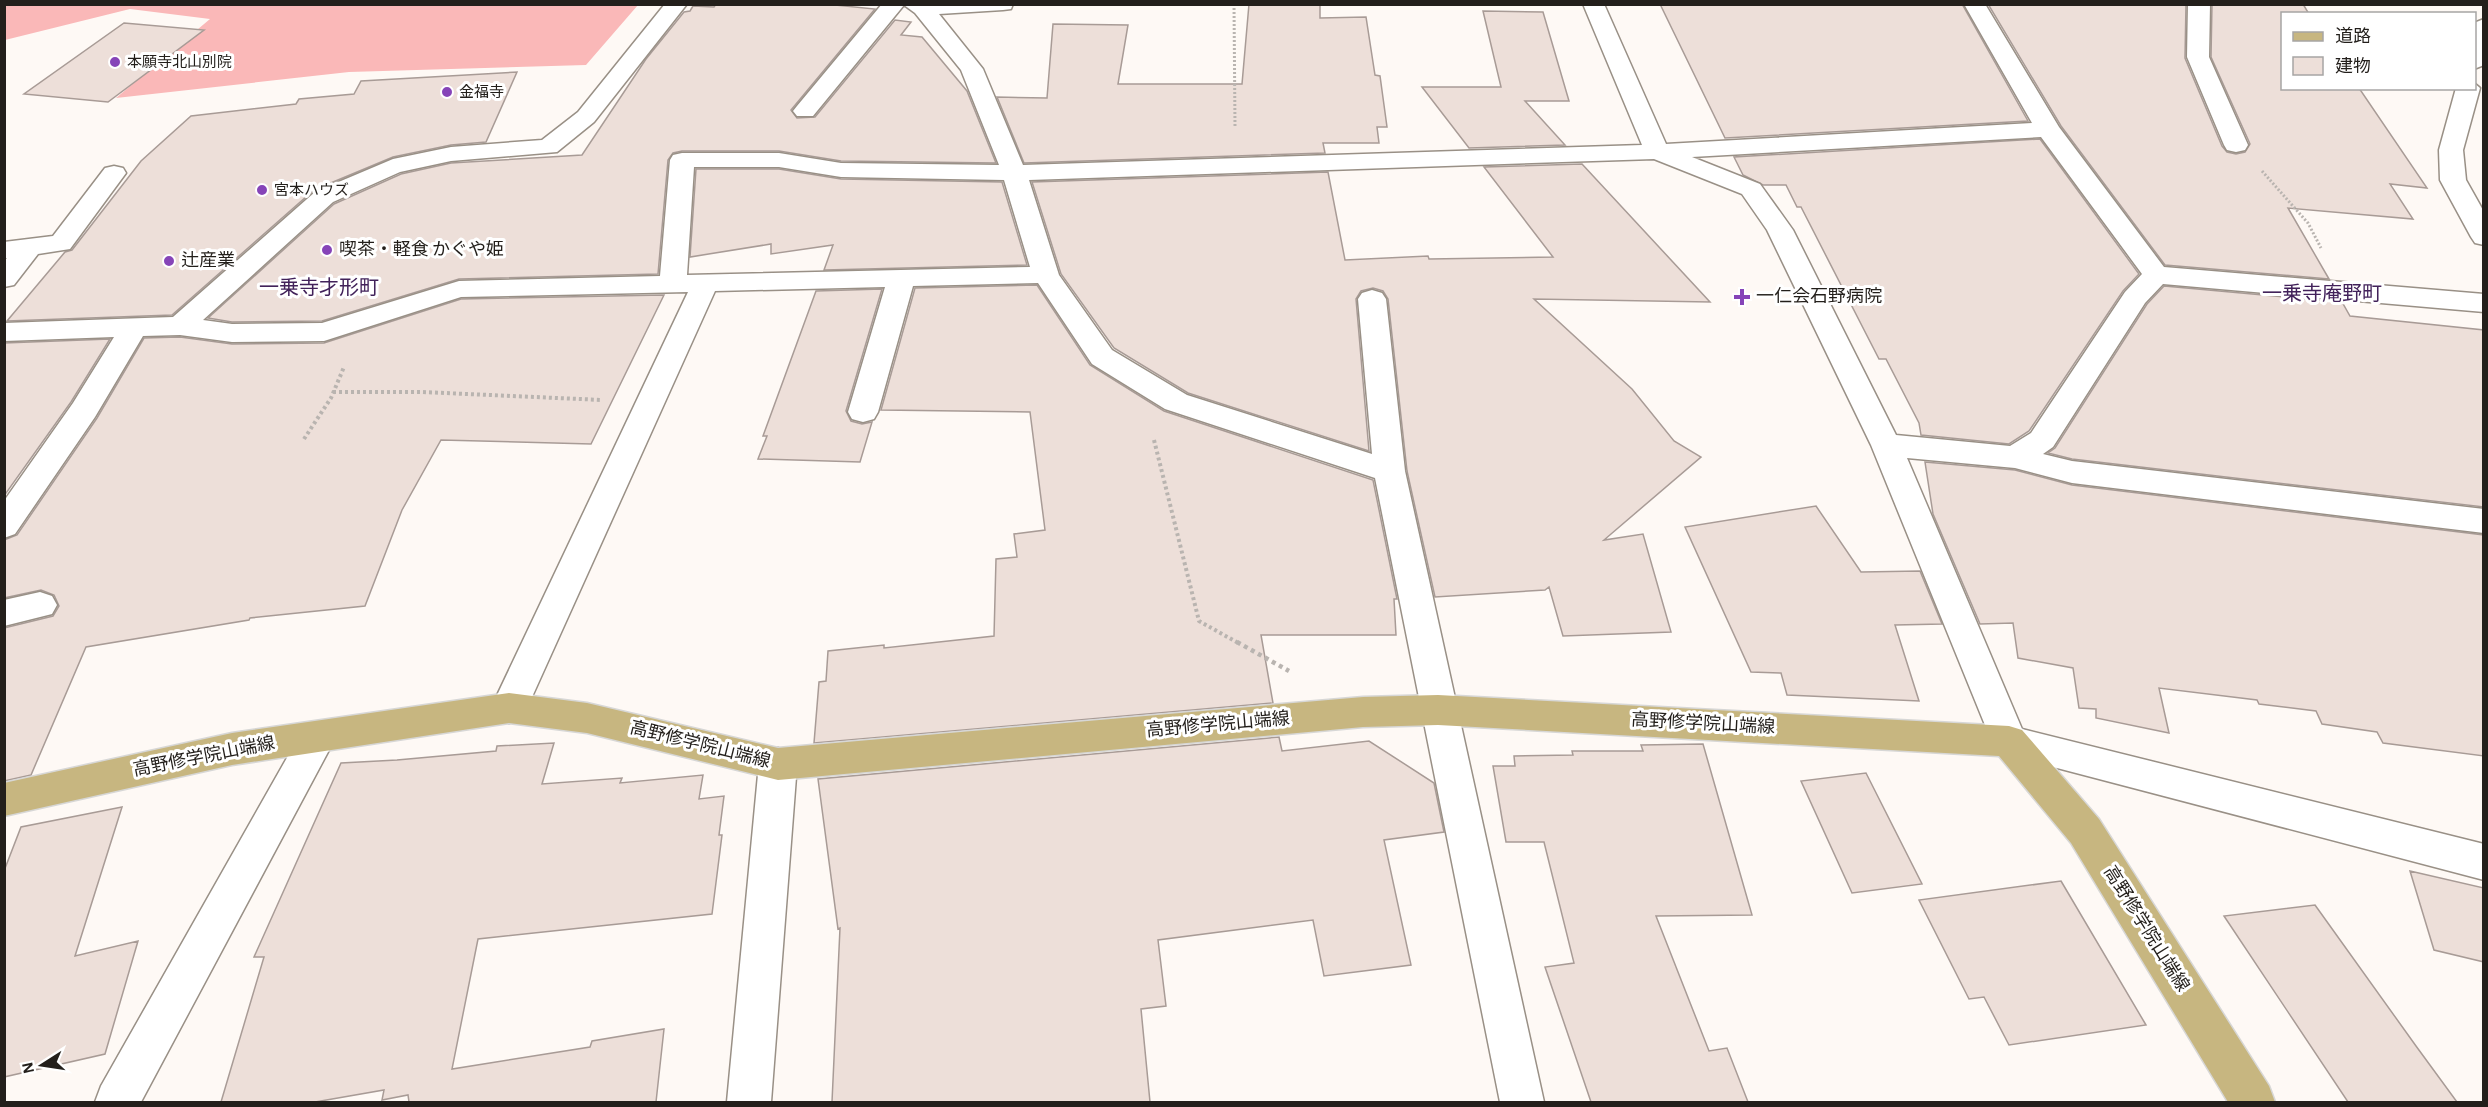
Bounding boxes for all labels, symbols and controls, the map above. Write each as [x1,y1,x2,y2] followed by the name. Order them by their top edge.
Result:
[2281,12,2476,90] legend
[2335,26,2371,46] text: 道路
[127,53,232,70] place label: 本願寺北山別院
[108,55,122,69] marker: 本願寺北山別院
[2335,56,2371,76] text: 建物
[459,84,504,100] place label: 金福寺
[440,85,454,99] marker: 金福寺
[274,182,349,198] place label: 宮本ハウズ
[255,183,269,197] marker: 宮本ハウズ
[339,239,504,259] place label: 喫茶・軽食 かぐや姫
[320,243,334,257] marker: 喫茶・軽食 かぐや姫
[181,251,235,270] place label: 辻産業
[162,254,176,268] marker: 辻産業
[259,277,379,298] district label: 一乗寺才形町
[2262,283,2382,304] district label: 一乗寺庵野町
[1756,286,1882,306] place label: 一仁会石野病院
[1733,288,1751,306] marker: 一仁会石野病院
[1145,708,1291,740] street label: 高野修学院山端線
[1631,709,1775,737] street label: 高野修学院山端線
[628,717,773,771] street label: 高野修学院山端線
[131,732,276,780] street label: 高野修学院山端線
[2100,862,2193,995] street label: 高野修学院山端線
[12,1035,72,1095] north arrow
[19,1061,37,1075] text: N

